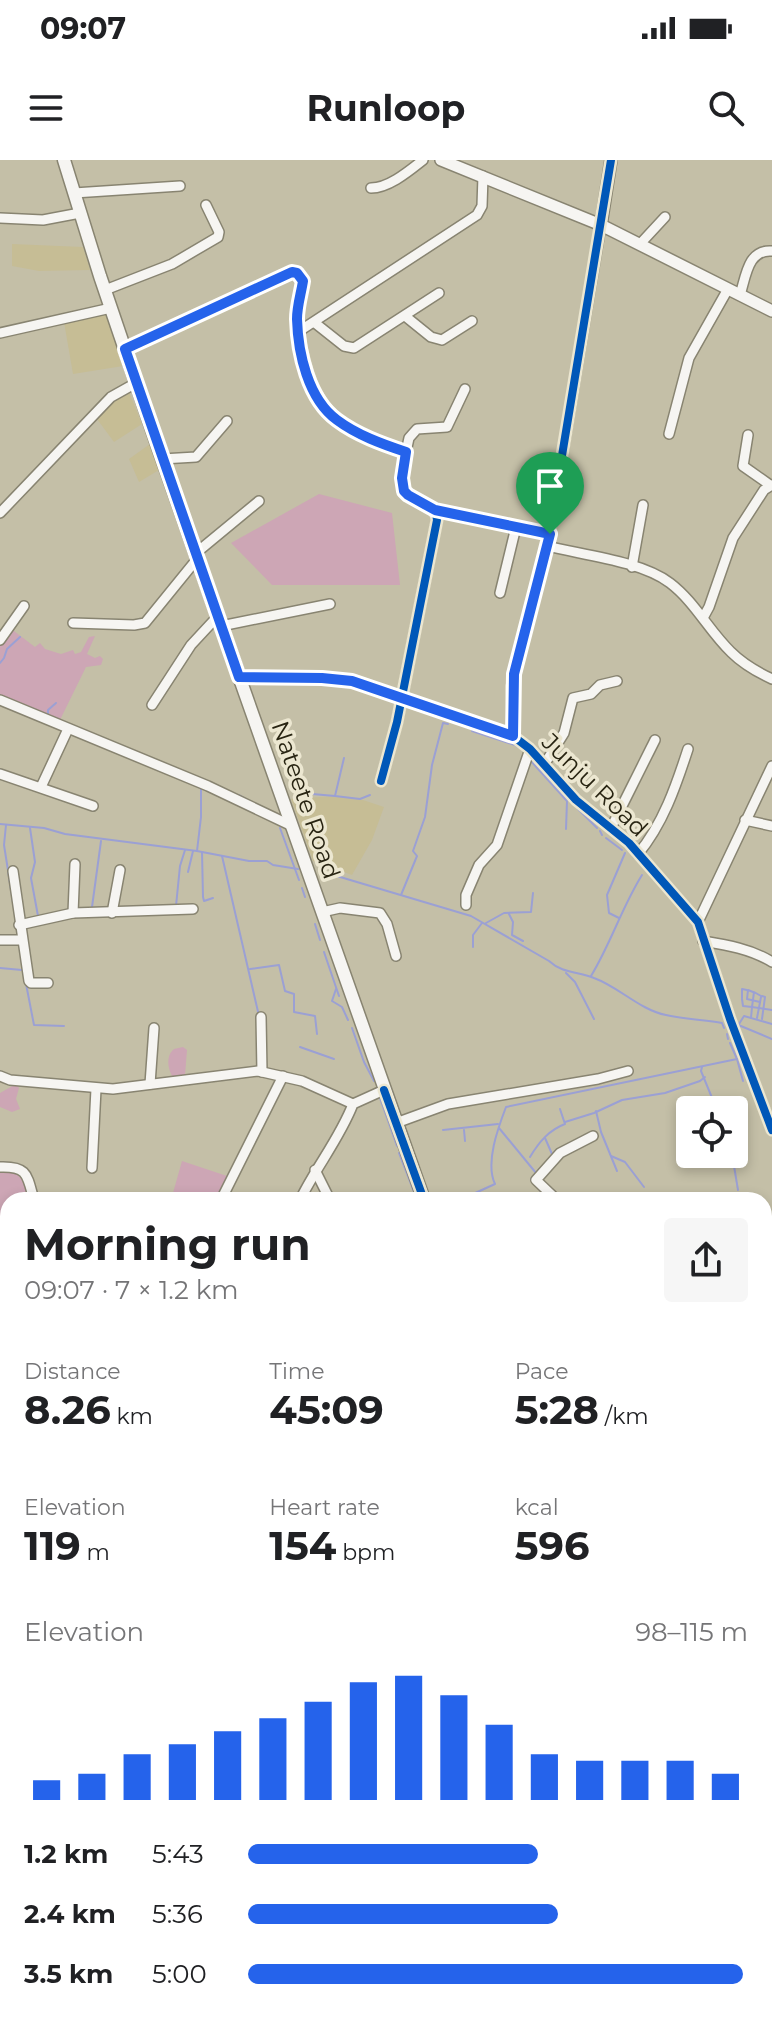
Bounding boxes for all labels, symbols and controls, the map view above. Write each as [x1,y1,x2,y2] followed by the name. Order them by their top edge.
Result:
[40,10,126,47] text: 09:07
[24,86,68,130] icon: menu
[307,86,465,130] text: Runloop
[704,86,748,130] icon: search
[516,452,584,534] pin
[528,464,572,508] icon: arrive
[265,717,347,883] street label: Nateete Road
[535,727,654,843] street label: Junju Road
[676,1096,748,1168] map controls
[676,1096,748,1168] button: locate
[24,1217,311,1271] text: Morning run
[664,1218,748,1302] button: share
[24,1274,239,1306] text: 09:07 · 7 × 1.2 km
[24,1358,121,1385] text: Distance
[269,1358,325,1385] text: Time
[515,1358,569,1385] text: Pace
[24,1385,111,1434] text: 8.26
[269,1385,384,1434] text: 45:09
[515,1385,599,1434] text: 5:28
[111,1403,153,1430] text: km
[599,1403,649,1430] text: /km
[24,1494,126,1521] text: Elevation
[269,1494,380,1521] text: Heart rate
[515,1494,559,1521] text: kcal
[24,1521,81,1570] text: 119
[269,1521,336,1570] text: 154
[515,1521,589,1570] text: 596
[81,1539,110,1566] text: m
[336,1539,395,1566] text: bpm
[24,1616,144,1648] text: Elevation
[635,1616,748,1648] text: 98–115 m
[24,1838,108,1870] text: 1.2 km
[152,1838,204,1870] text: 5:43
[24,1898,116,1930] text: 2.4 km
[152,1898,203,1930] text: 5:36
[24,1958,113,1990] text: 3.5 km
[152,1958,207,1990] text: 5:00

